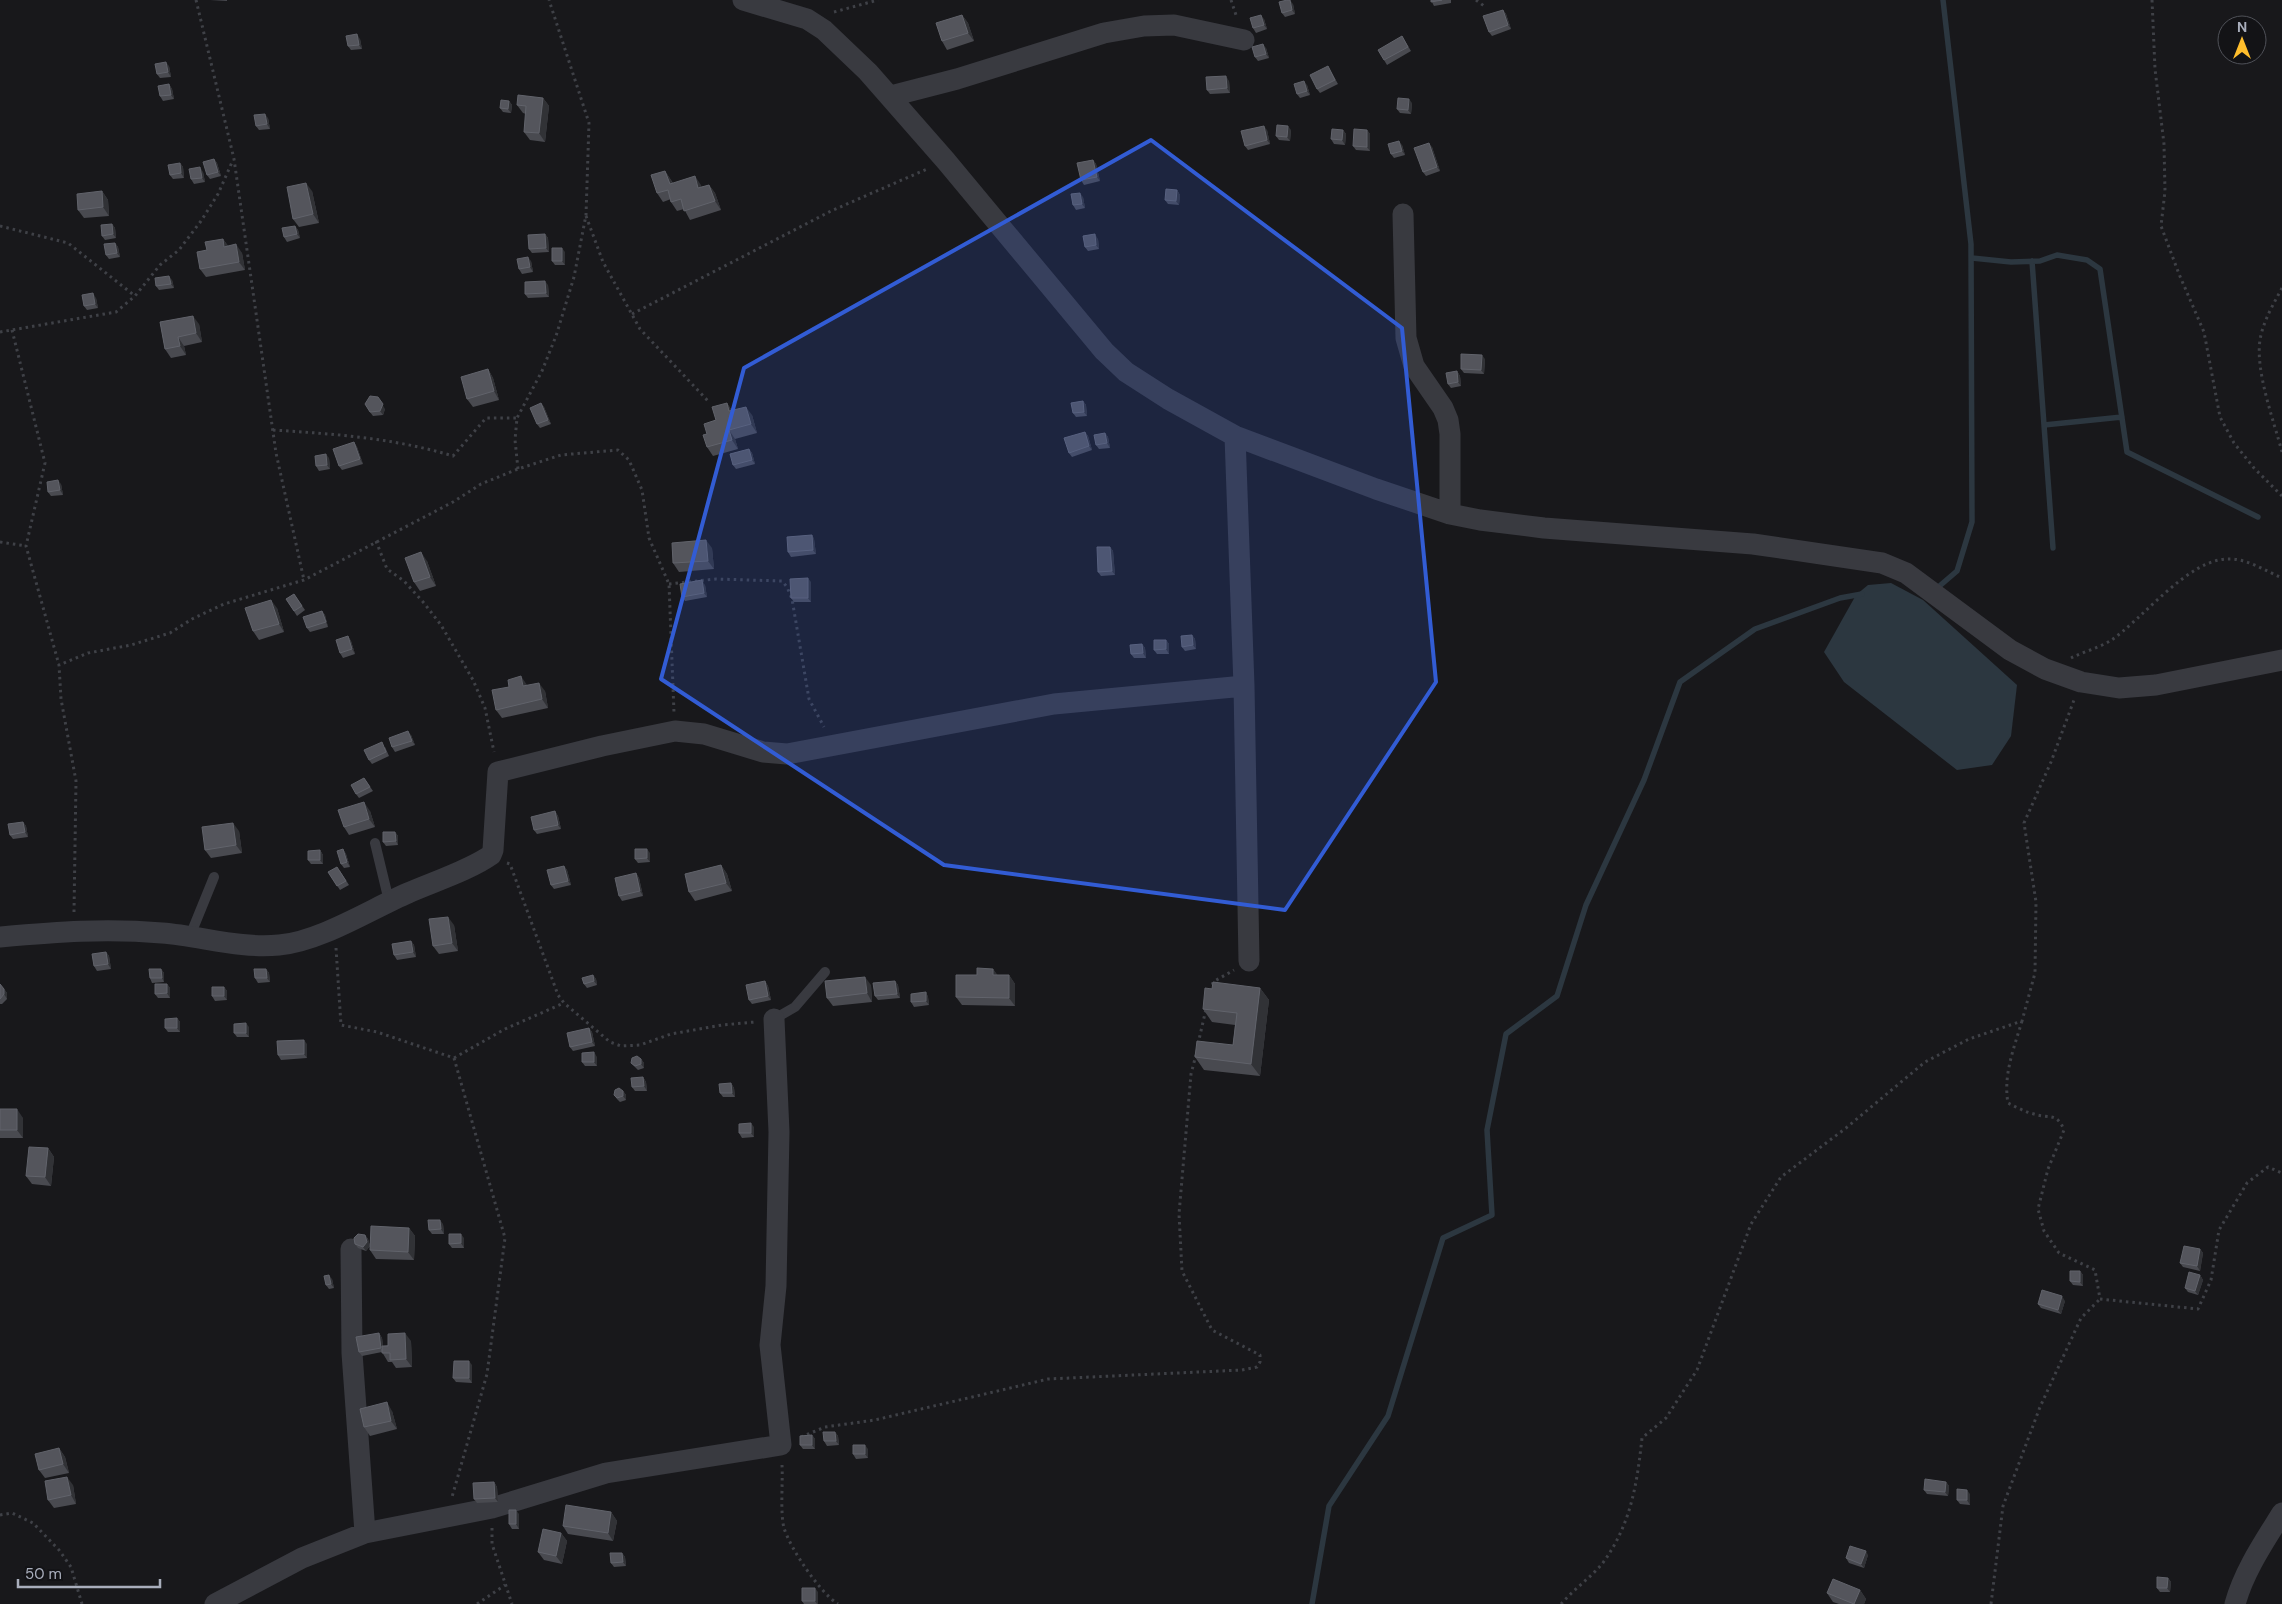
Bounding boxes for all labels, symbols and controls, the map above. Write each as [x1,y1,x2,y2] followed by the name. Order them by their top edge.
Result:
[2217,15,2267,65] north arrow
[2237,18,2247,36] text: N
[18,1556,160,1588] scale bar
[25,1564,62,1584] text: 50 m

